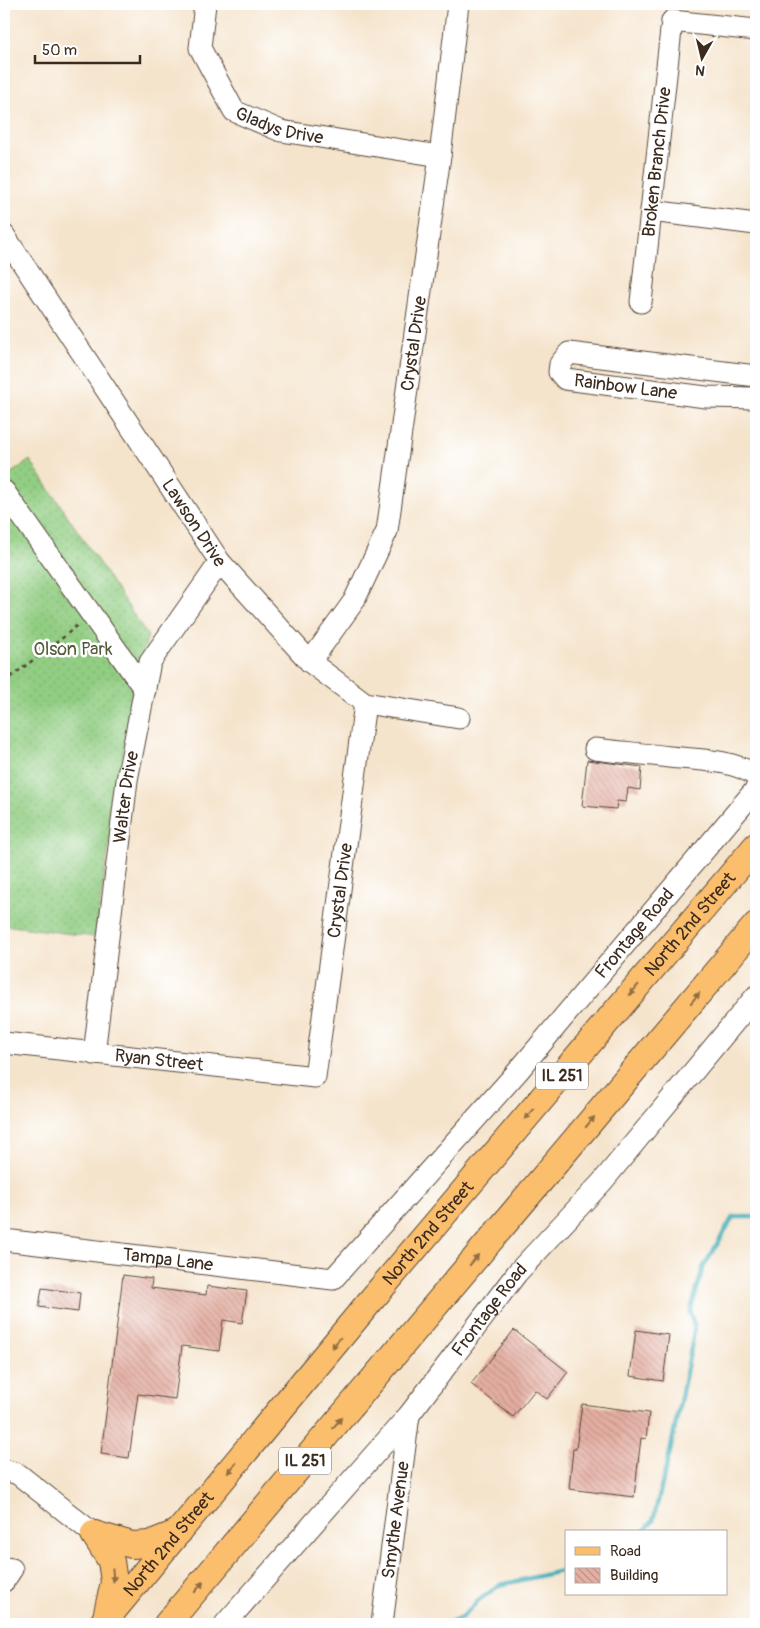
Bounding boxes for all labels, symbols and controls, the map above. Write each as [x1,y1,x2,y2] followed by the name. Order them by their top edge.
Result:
[35,32,140,64] scale bar
[678,32,728,82] north arrow
[42,41,77,60] text: 50 m
[694,61,706,79] text: N
[637,86,676,238] street label: Broken Branch Drive
[232,101,325,149] street label: Gladys Drive
[395,294,432,392] street label: Crystal Drive
[573,369,679,405] street label: Rainbow Lane
[157,474,232,571] street label: Lawson Drive
[34,638,113,661] park label: Olson Park
[108,749,144,844] street label: Walter Drive
[322,841,358,939] street label: Crystal Drive
[639,867,741,981] street label: North 2nd Street
[590,883,679,983] street label: Frontage Road
[629,983,640,996] one-way arrow
[689,992,700,1004] one-way arrow
[114,1044,205,1076] street label: Ryan Street
[536,1062,588,1090] road number: IL 251
[524,1108,535,1120] one-way arrow
[585,1116,596,1129] one-way arrow
[377,1176,479,1290] street label: North 2nd Street
[121,1243,215,1276] street label: Tampa Lane
[469,1253,480,1266] one-way arrow
[446,1258,532,1361] street label: Frontage Road
[330,1336,341,1349] one-way arrow
[332,1416,343,1429] one-way arrow
[279,1448,331,1474] road number: IL 251
[376,1460,414,1580] street label: Smythe Avenue
[227,1462,238,1474] one-way arrow
[118,1486,219,1601] street label: North 2nd Street
[565,1530,728,1596] legend
[610,1542,641,1561] text: Road
[610,1566,658,1585] text: Building
[109,1568,117,1584] one-way arrow
[193,1581,204,1594] one-way arrow

